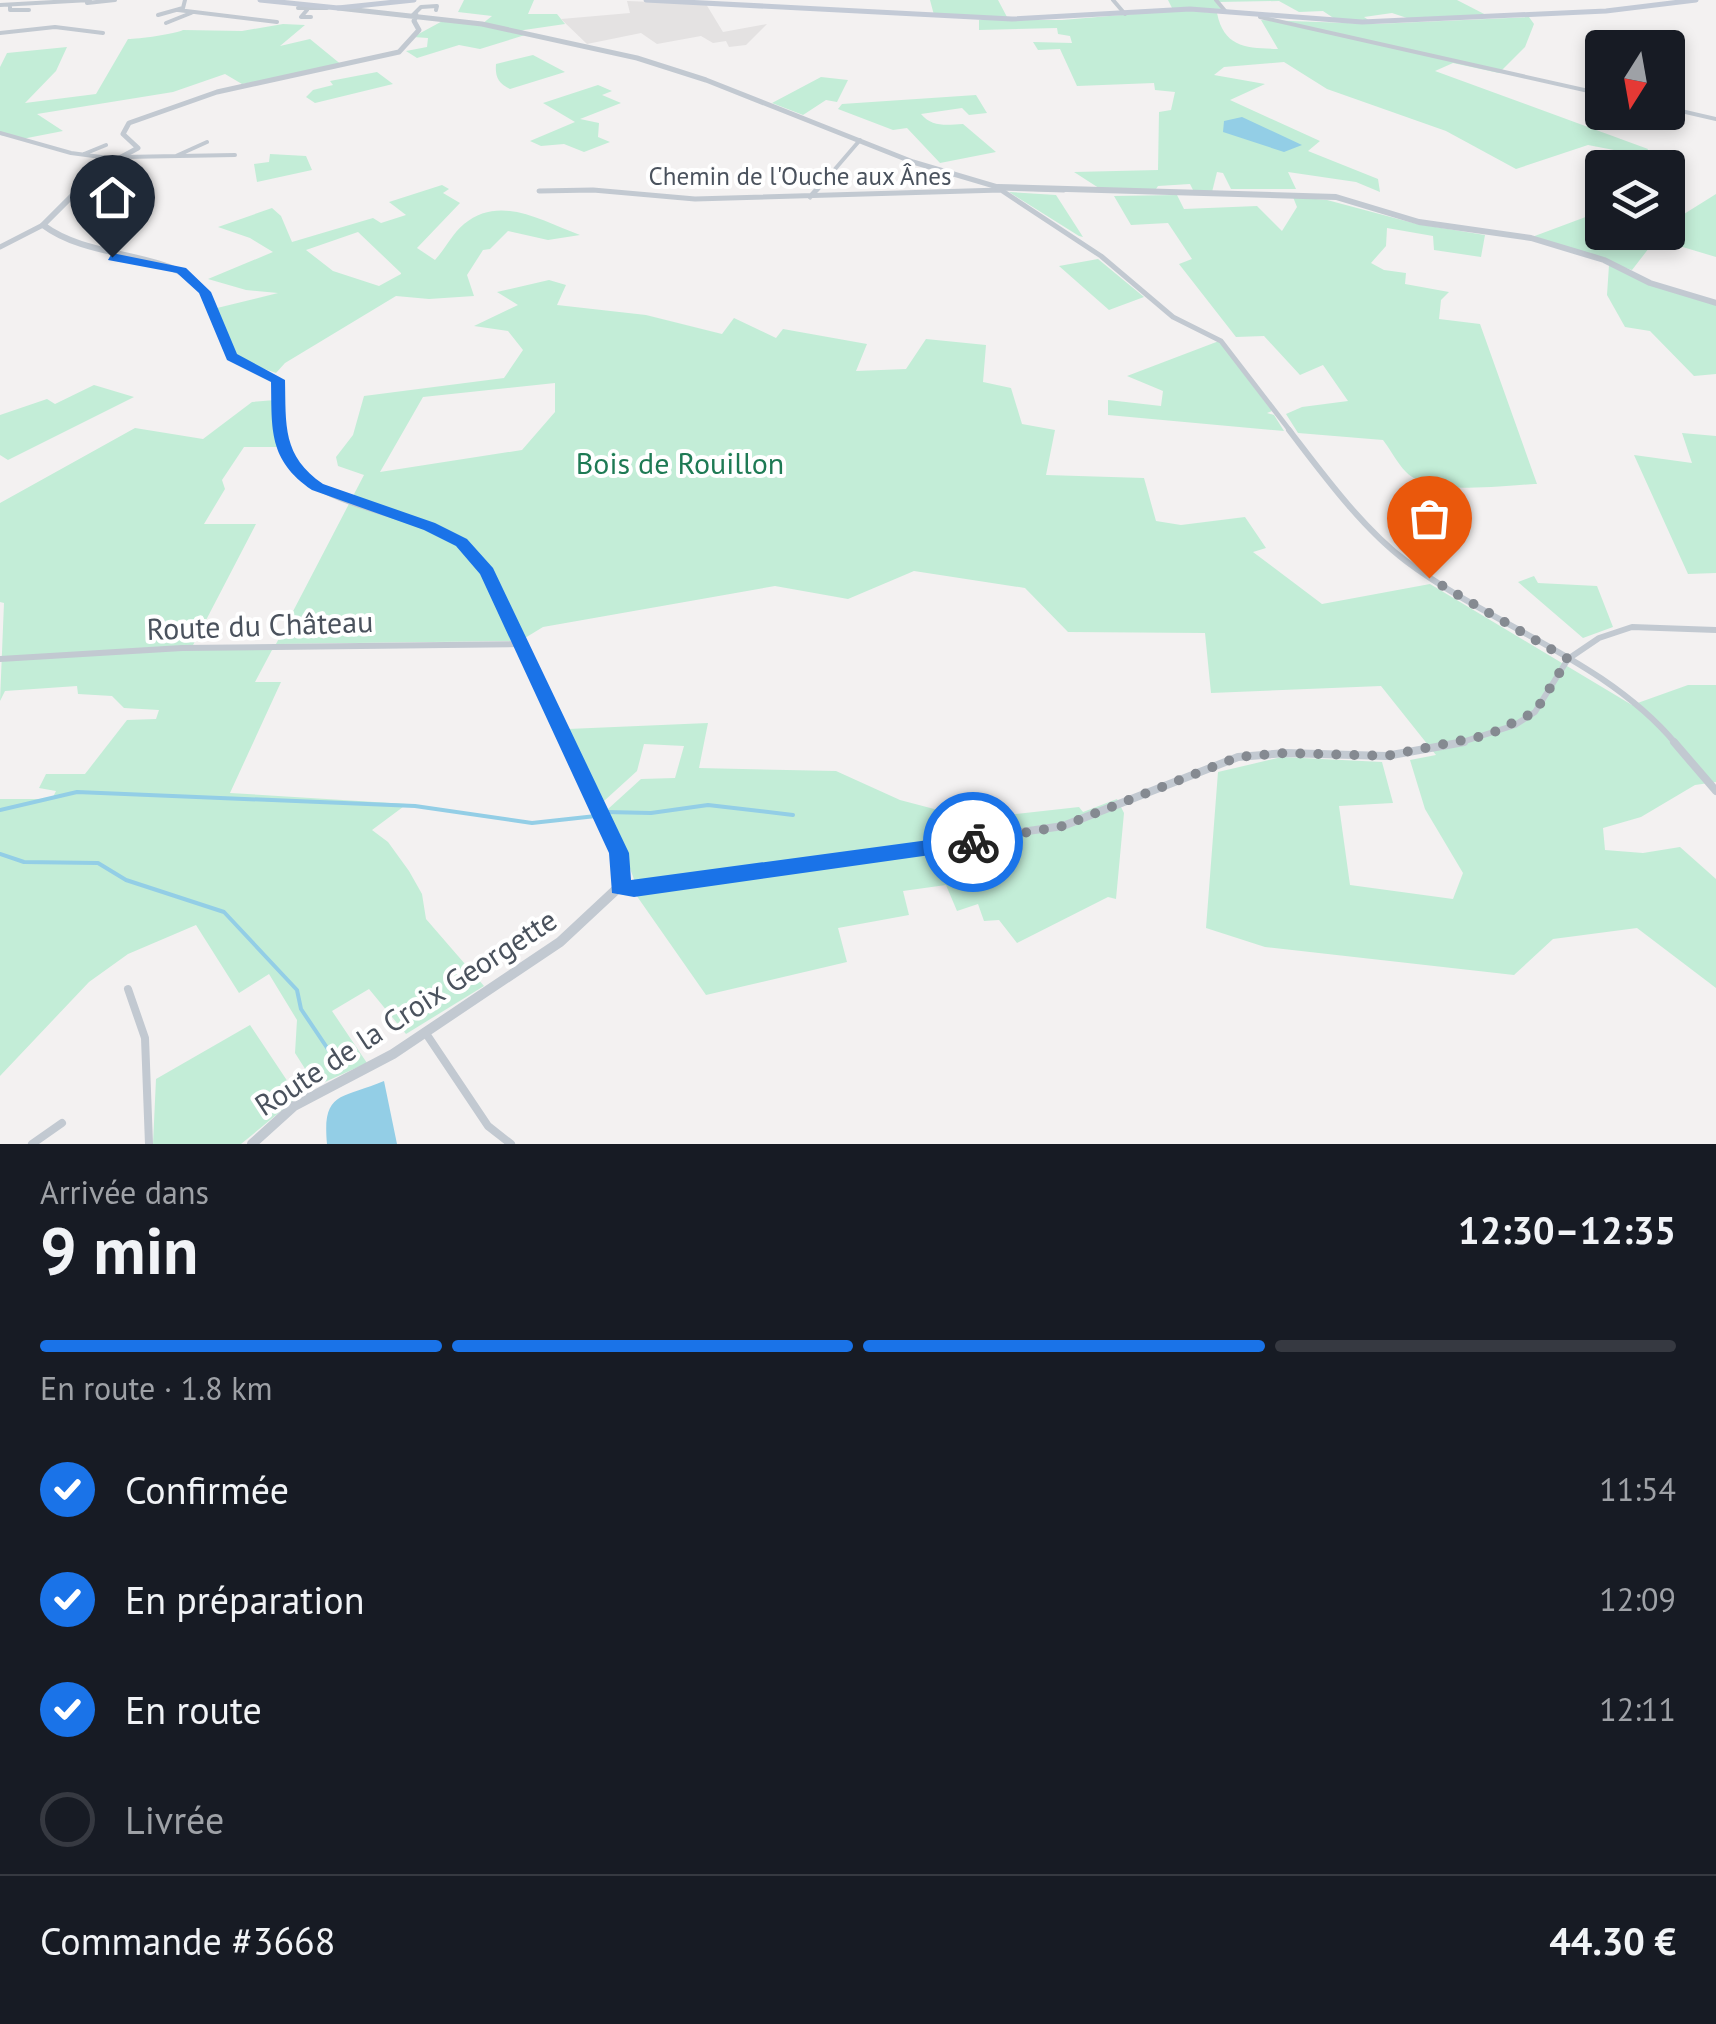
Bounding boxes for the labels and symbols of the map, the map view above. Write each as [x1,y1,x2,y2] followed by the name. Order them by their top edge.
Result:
[1585,30,1685,130] north arrow
[70,155,155,258] pin
[649,160,951,192] street label: Chemin de l'Ouche aux Ânes
[576,443,784,482] park label: Bois de Rouillon
[1387,476,1472,579] pin
[146,601,374,648] street label: Route du Château
[923,792,1023,892] courier
[247,899,564,1124] street label: Route de la Croix Georgette

